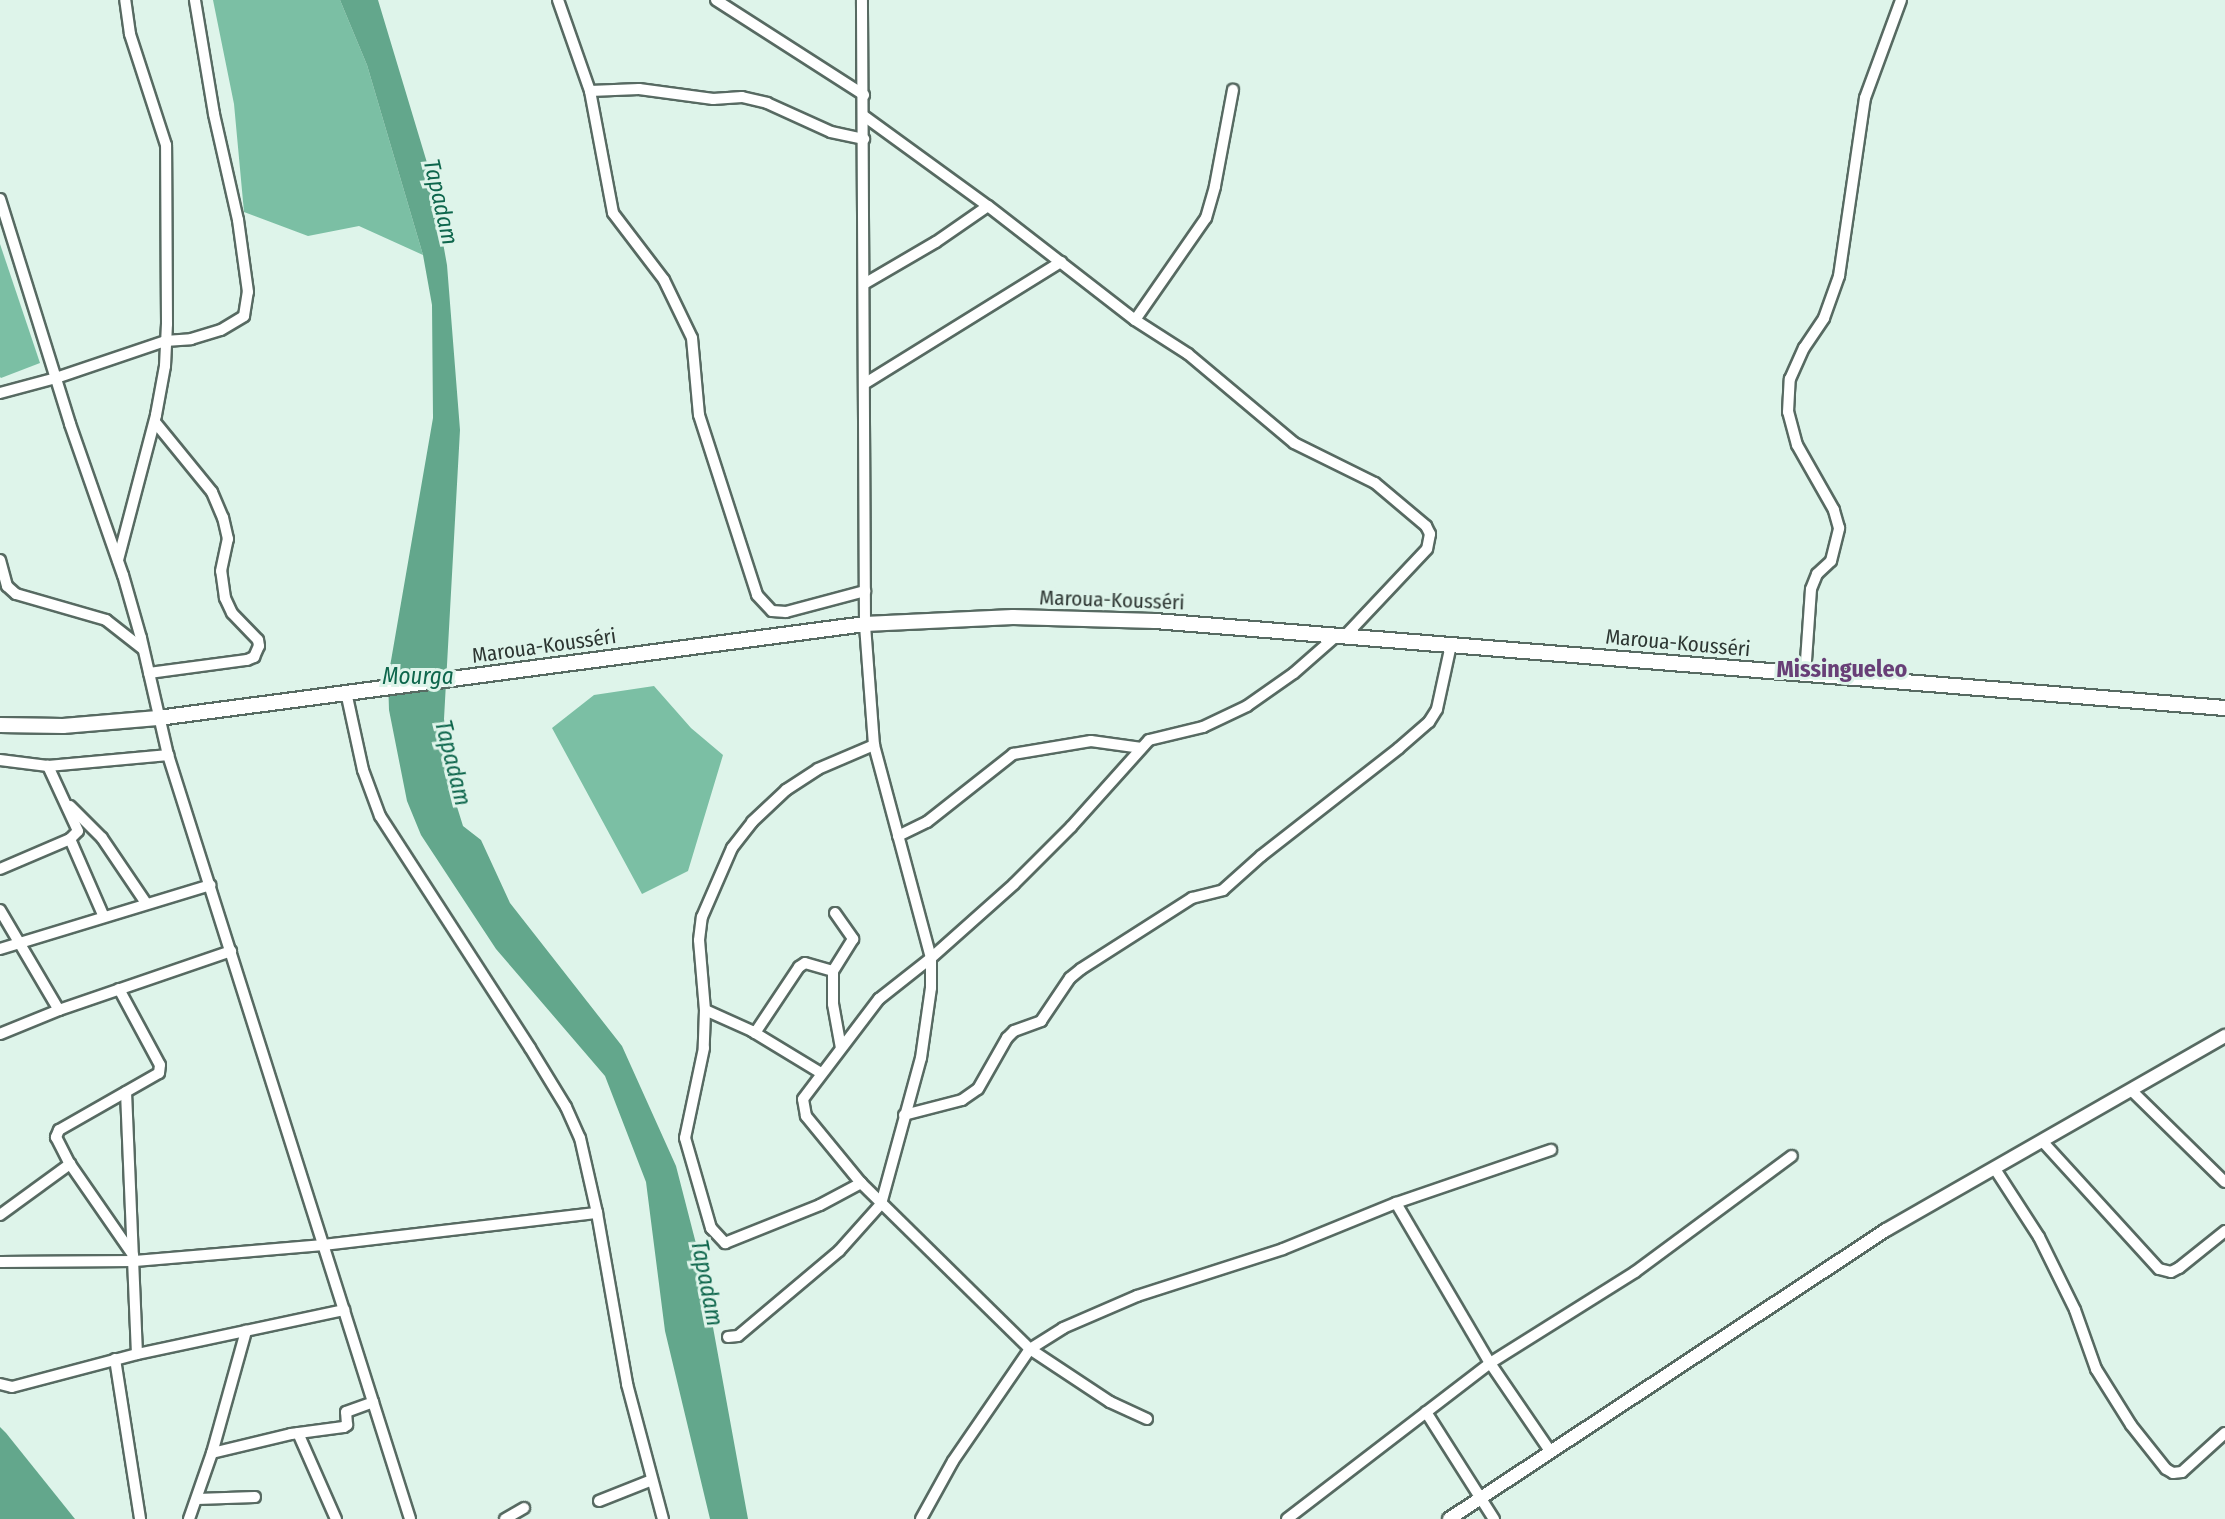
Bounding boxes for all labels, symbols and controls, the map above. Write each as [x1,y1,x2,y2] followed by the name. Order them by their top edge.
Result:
[418,156,464,248] water label: Tapadam
[1039,585,1185,615] street label: Maroua-Kousséri
[470,623,618,669] street label: Maroua-Kousséri
[1604,624,1752,662] street label: Maroua-Kousséri
[1777,656,1907,684] district label: Missingueleo
[382,662,454,690] water label: Mourga
[429,717,477,809] water label: Tapadam
[685,1238,729,1328] water label: Tapadam

